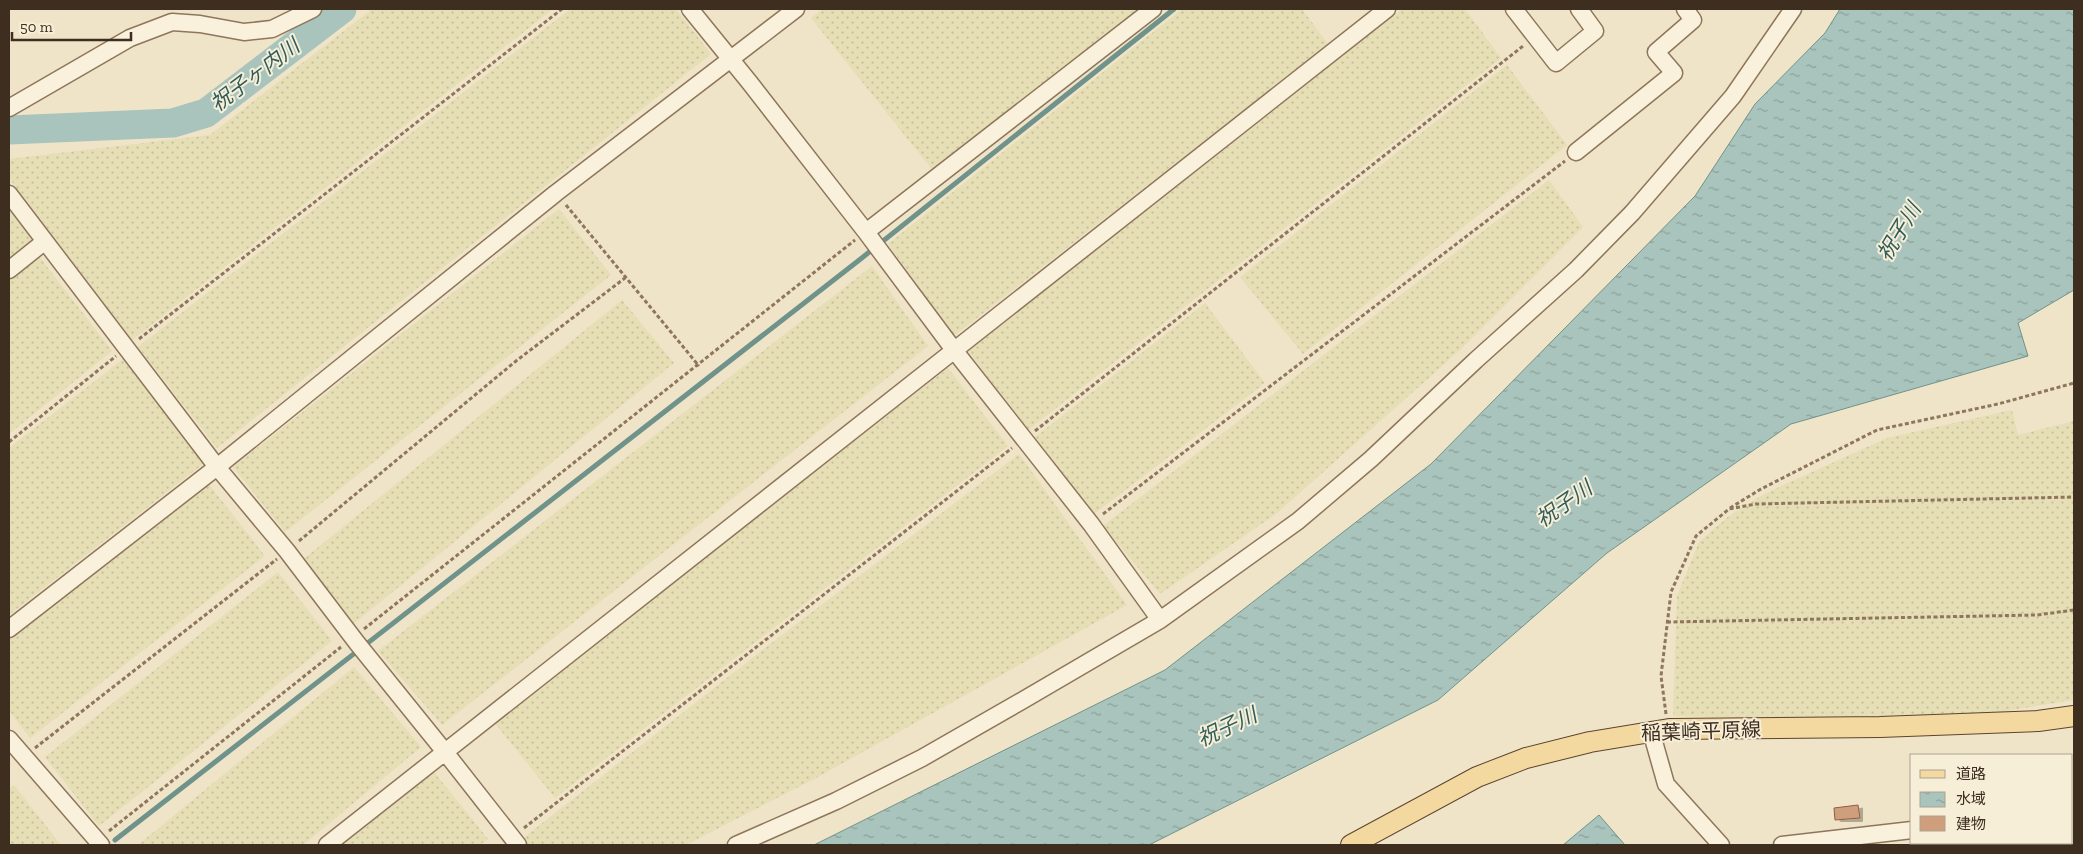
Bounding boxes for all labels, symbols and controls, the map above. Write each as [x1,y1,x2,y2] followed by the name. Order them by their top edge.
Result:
[12,10,131,42] scale bar
[20,18,53,36] text: 50 m
[205,32,306,116] water label: 祝子ヶ内川
[1872,197,1927,265] water label: 祝子川
[1531,474,1598,532] water label: 祝子川
[1193,701,1262,751] water label: 祝子川
[1641,717,1761,745] street label: 稲葉崎平原線
[1910,754,2073,844] legend
[1956,765,1986,783] text: 道路
[1956,790,1986,808] text: 水域
[1956,815,1986,833] text: 建物

